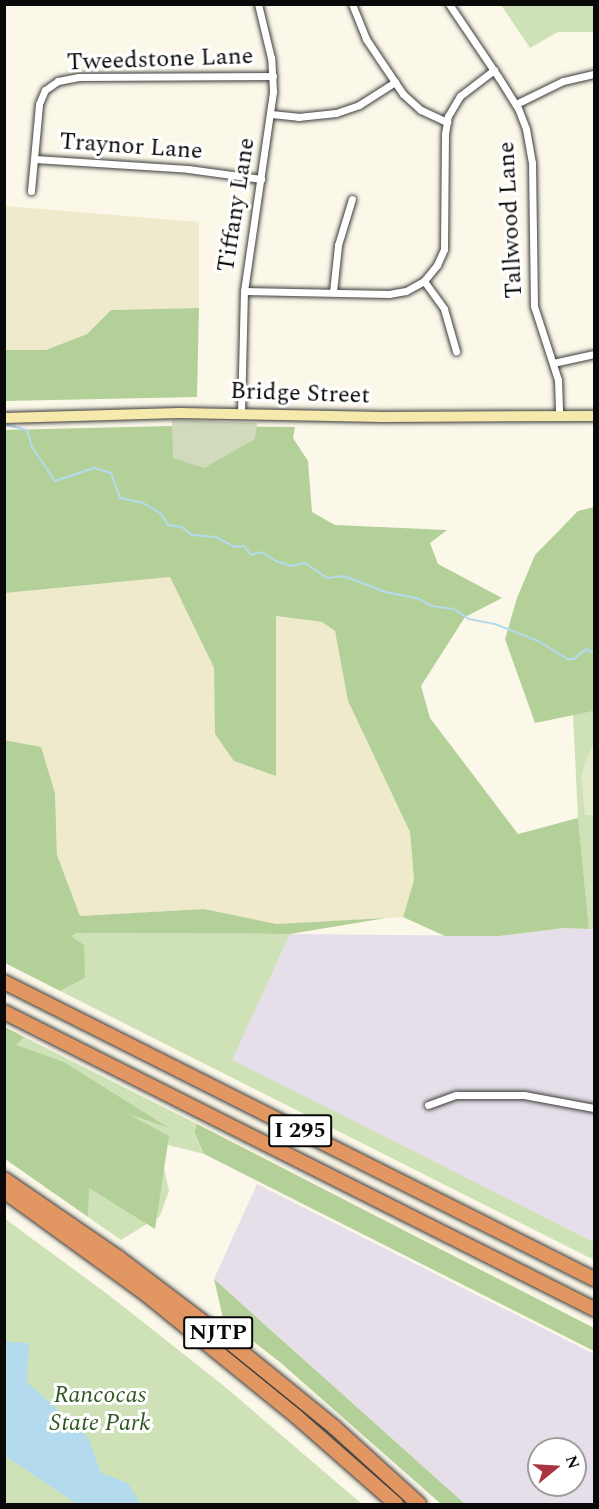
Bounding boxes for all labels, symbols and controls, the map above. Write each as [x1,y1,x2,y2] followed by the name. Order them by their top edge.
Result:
[66,42,254,78] street label: Tweedstone Lane
[59,128,203,166] street label: Traynor Lane
[212,136,262,274] street label: Tiffany Lane
[493,141,529,299] street label: Tallwood Lane
[230,377,370,411] street label: Bridge Street
[267,1112,333,1150] road number: I 295
[182,1314,254,1352] road number: NJTP
[50,1382,150,1438] park label: Rancocas State Park
[527,1437,587,1497] north arrow
[559,1452,586,1472] text: N

